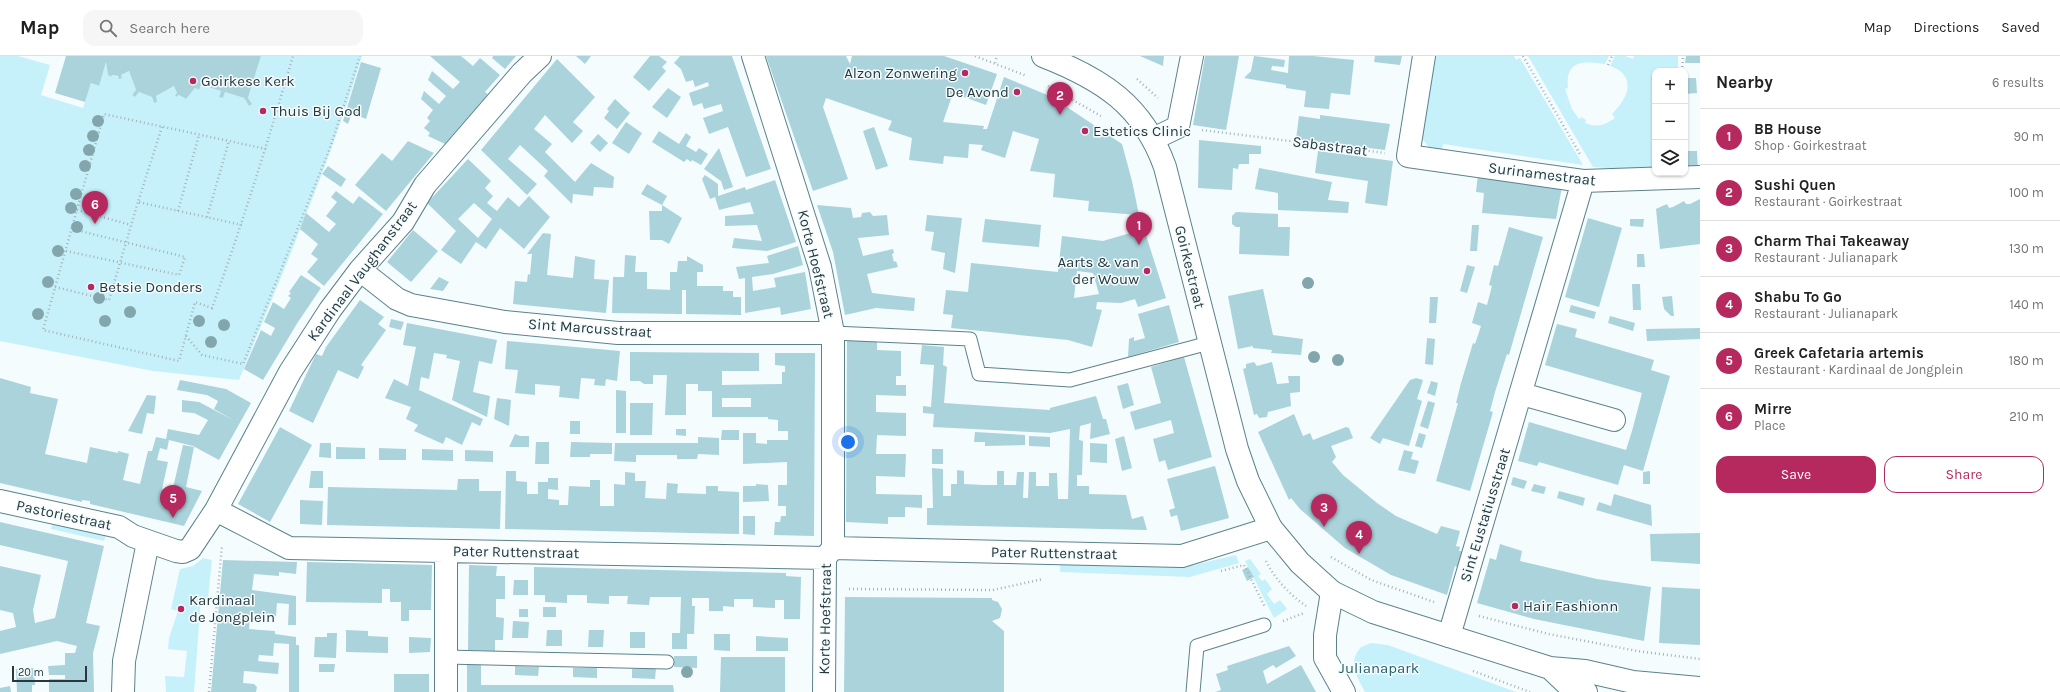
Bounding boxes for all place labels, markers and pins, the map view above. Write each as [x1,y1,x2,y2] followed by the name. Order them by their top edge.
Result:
[844,64,958,82] place label: Alzon Zonwering
[960,68,970,78] marker: Alzon Zonwering
[201,72,295,90] place label: Goirkese Kerk
[188,76,198,86] marker: Goirkese Kerk
[1047,82,1073,115] pin: 2
[946,83,1009,101] place label: De Avond
[1012,87,1022,97] marker: De Avond
[271,102,361,120] place label: Thuis Bij God
[258,106,268,116] marker: Thuis Bij God
[1093,122,1191,140] place label: Estetics Clinic
[1080,126,1090,136] marker: Estetics Clinic
[82,191,108,224] pin: 6
[1126,212,1152,245] pin: 1
[1057,253,1139,288] place label: Aarts & van der Wouw
[1142,266,1152,276] marker: Aarts & van der Wouw
[99,278,202,296] place label: Betsie Donders
[86,282,96,292] marker: Betsie Donders
[160,485,186,518] pin: 5
[1311,494,1337,527] pin: 3
[1346,521,1372,554] pin: 4
[189,591,275,626] place label: Kardinaal de Jongplein
[1523,597,1618,615] place label: Hair Fashionn
[1510,601,1520,611] marker: Hair Fashionn
[176,604,186,614] marker: Kardinaal de Jongplein

